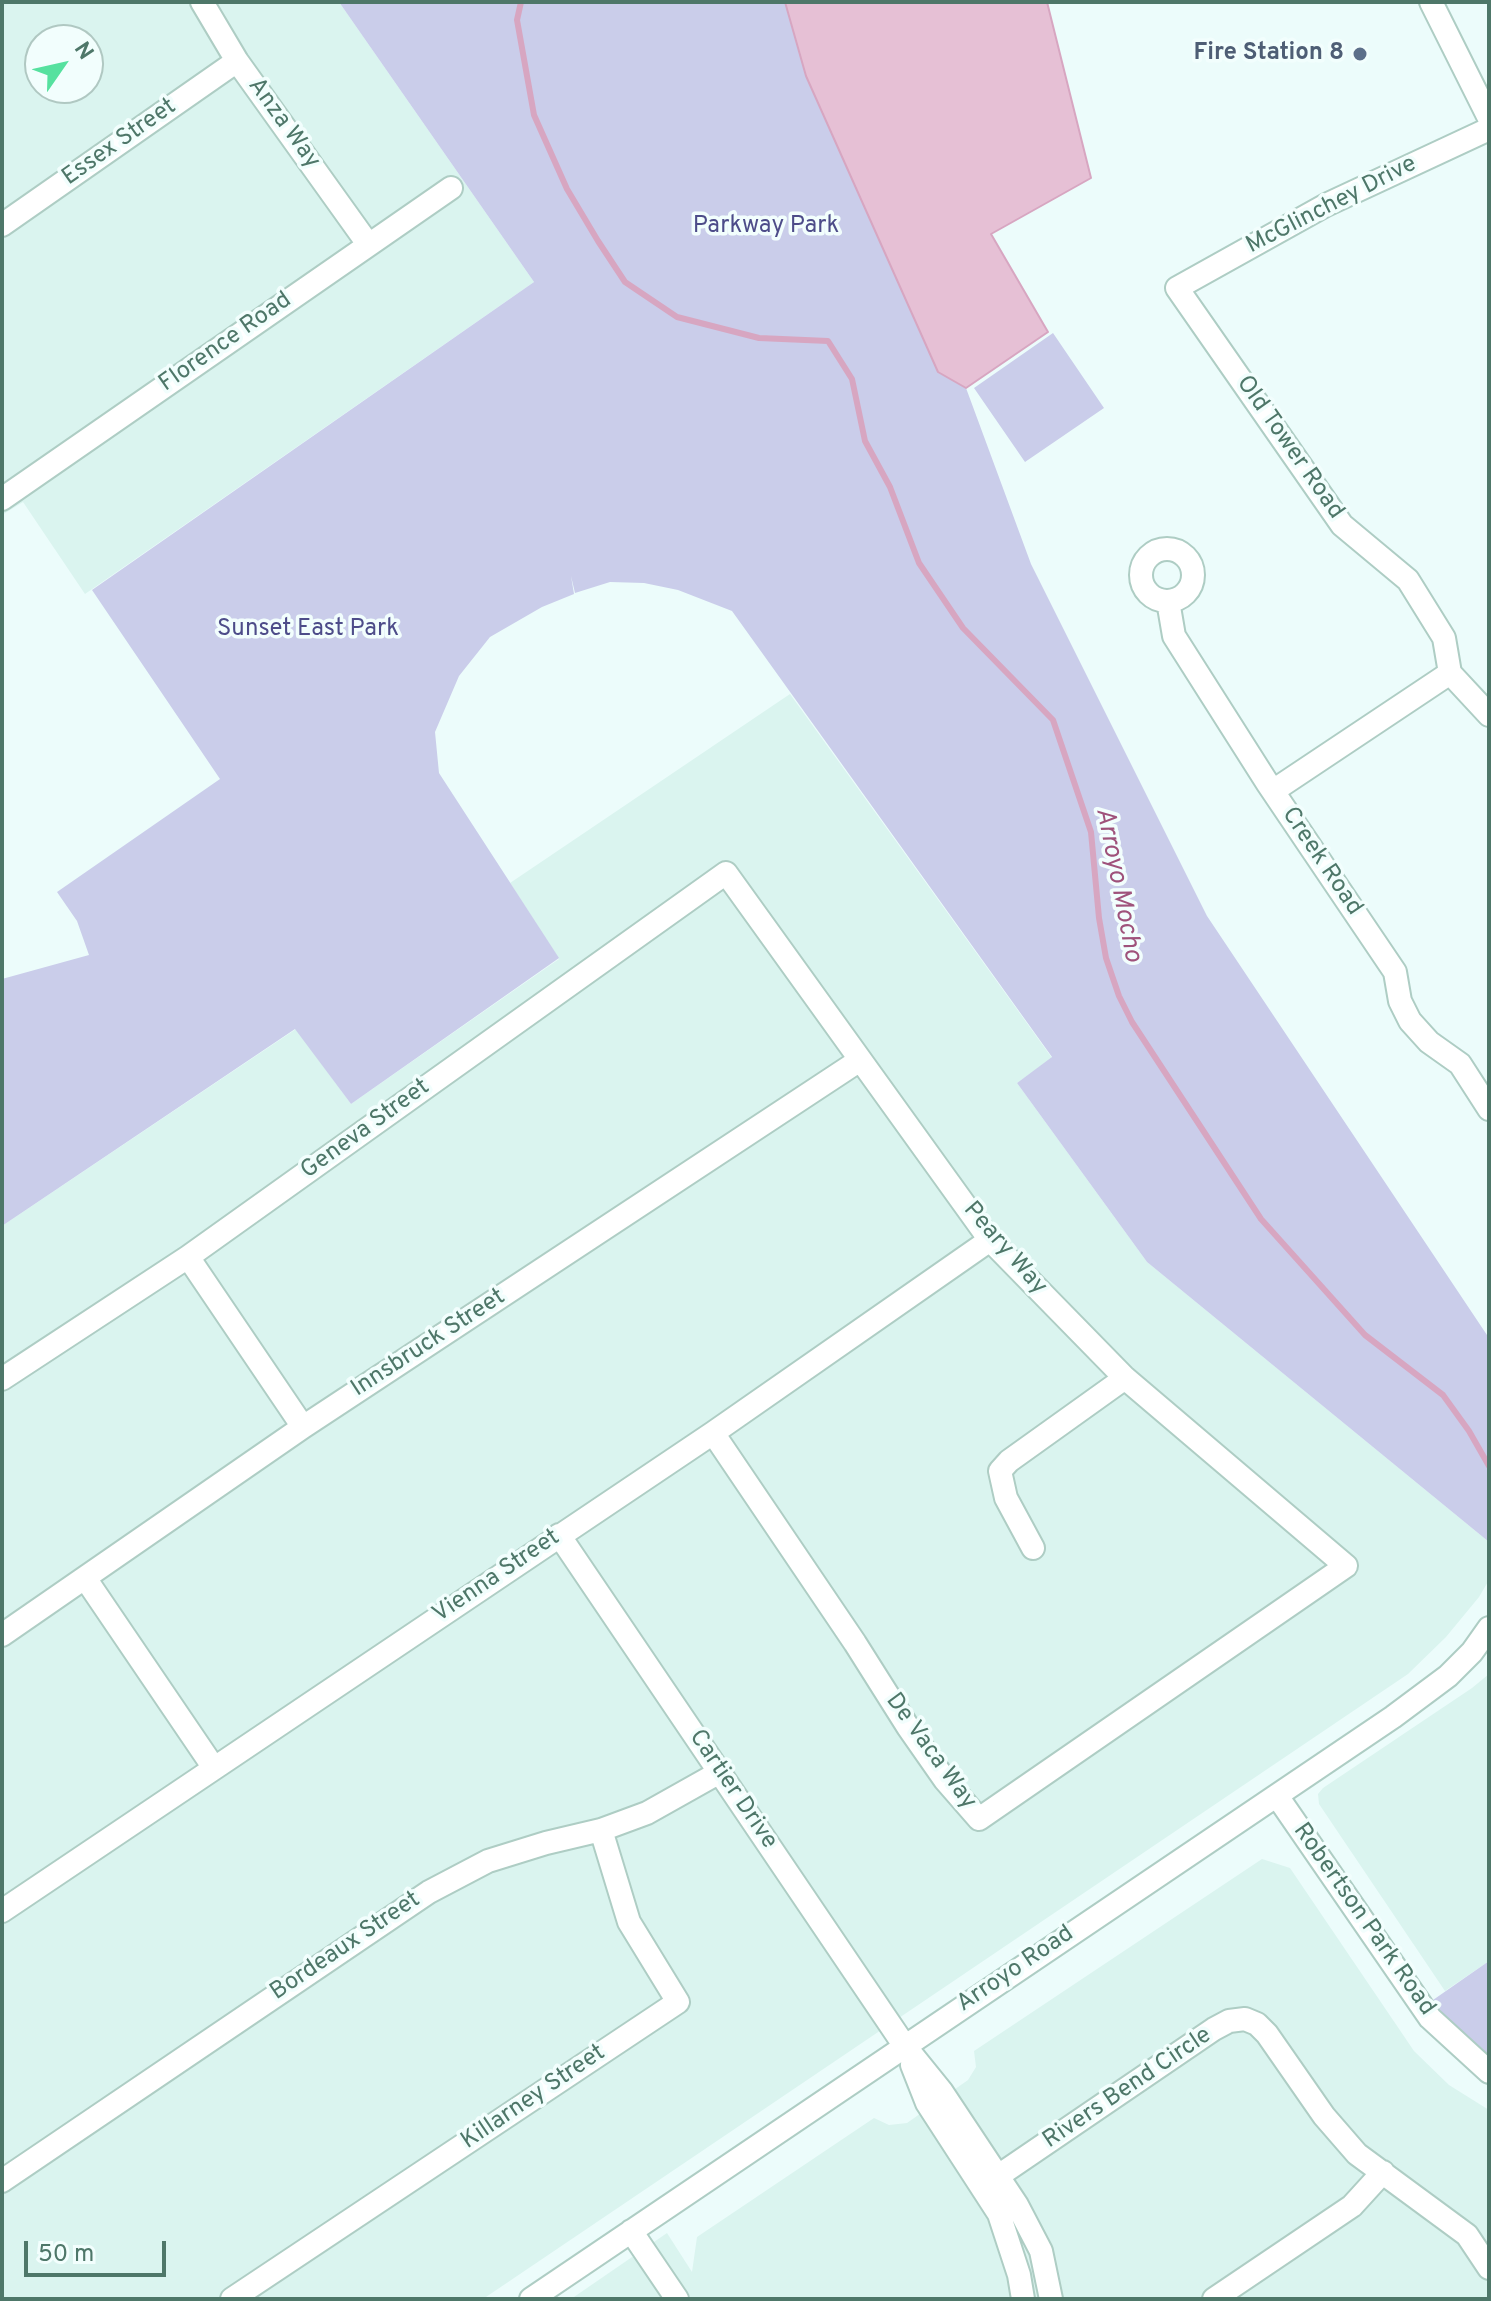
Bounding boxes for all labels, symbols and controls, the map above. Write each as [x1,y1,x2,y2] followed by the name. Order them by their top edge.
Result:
[24,24,104,104] north arrow
[67,37,98,66] text: N
[1193,40,1344,68] place label: Fire Station 8
[1351,45,1369,63] marker: Fire Station 8
[240,73,326,175] street label: Anza Way
[57,93,183,193] street label: Essex Street
[1242,151,1422,261] street label: McGlinchey Drive
[693,213,839,241] park label: Parkway Park
[154,287,298,399] street label: Florence Road
[1229,371,1349,525] street label: Old Tower Road
[217,616,399,644] park label: Sunset East Park
[1274,802,1368,922] street label: Creek Road
[1087,805,1147,965] water label: Arroyo Mocho
[296,1074,436,1186] street label: Geneva Street
[956,1197,1052,1301] street label: Peary Way
[347,1284,511,1404] street label: Innsbruck Street
[428,1524,566,1630] street label: Vienna Street
[878,1688,982,1816] street label: De Vaca Way
[682,1725,782,1855] street label: Cartier Drive
[1286,1818,1440,2022] street label: Robertson Park Road
[266,1886,426,2008] street label: Bordeaux Street
[952,1920,1080,2020] street label: Arroyo Road
[1038,2022,1218,2156] street label: Rivers Bend Circle
[457,2039,611,2157] street label: Killarney Street
[28,2225,170,2275] scale bar
[38,2240,94,2270] text: 50 m

